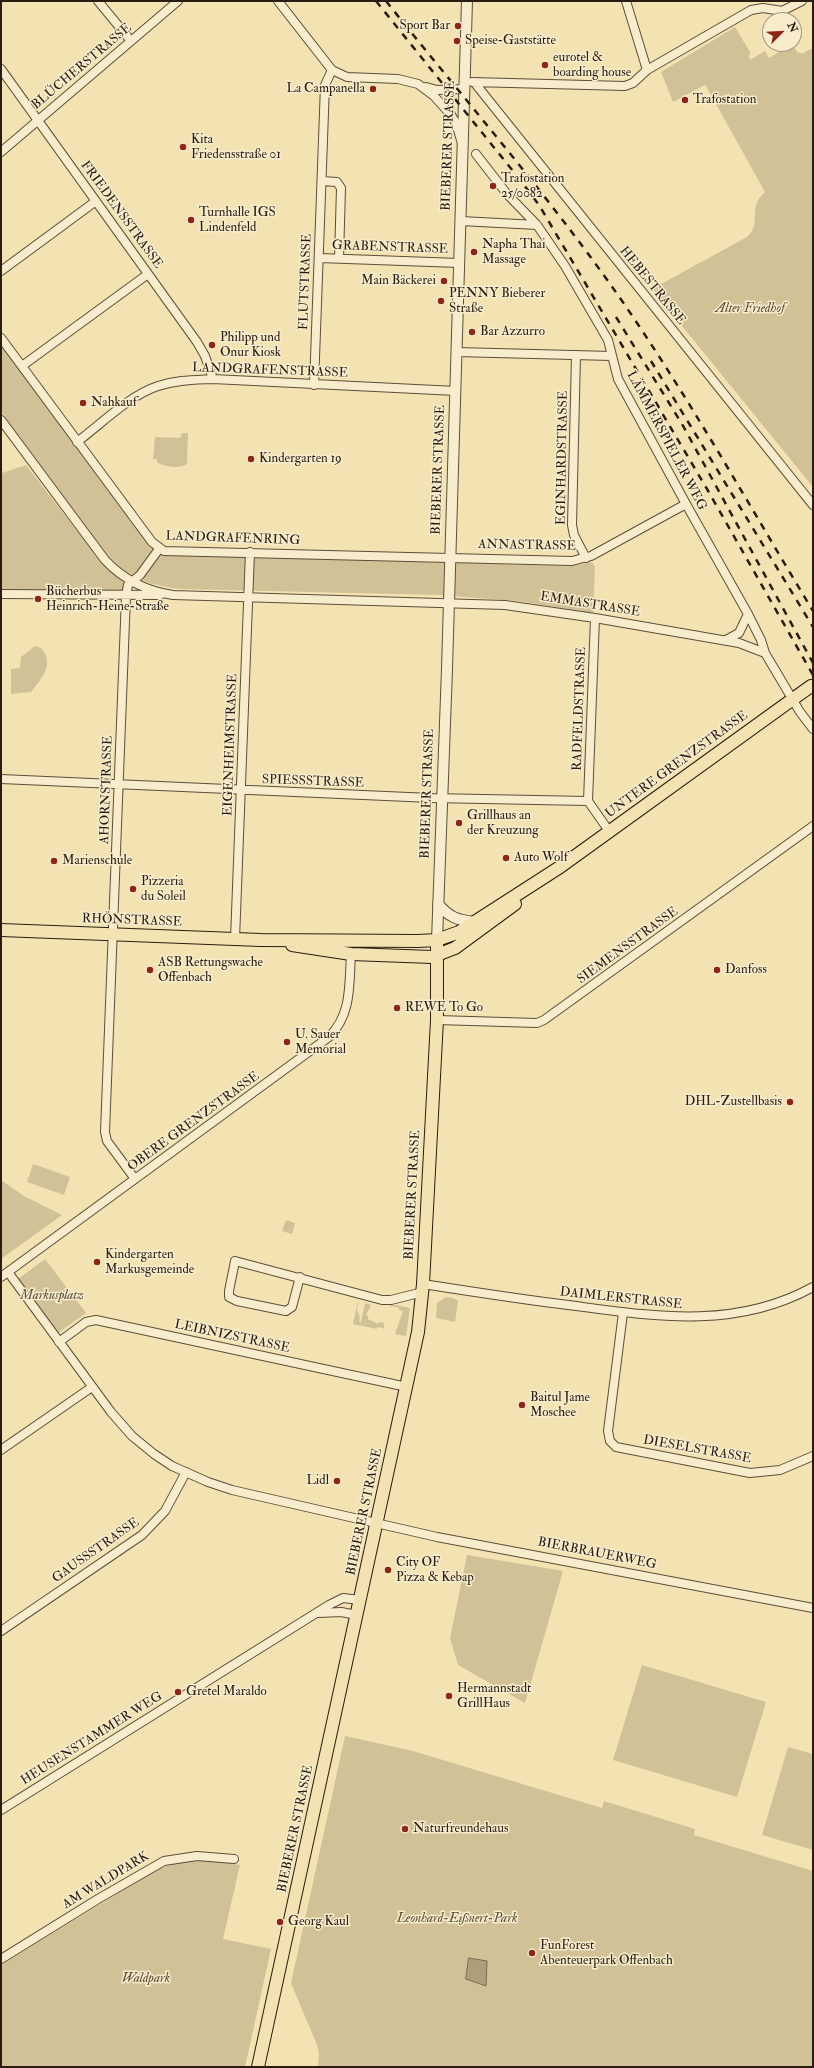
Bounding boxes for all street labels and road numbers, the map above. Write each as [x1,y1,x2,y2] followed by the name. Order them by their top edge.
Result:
[29,21,135,113] street label: BLÜCHERSTRASSE
[439,81,459,211] street label: BIEBERER STRASSE
[77,158,165,272] street label: FRIEDENSSTRASSE
[297,234,315,330] street label: FLUTSTRASSE
[332,238,448,258] street label: GRABENSTRASSE
[616,244,688,328] street label: HEBESTRASSE
[192,360,348,382] street label: LANDGRAFENSTRASSE
[623,369,709,513] street label: LÄMMERSPIELER WEG
[554,391,572,525] street label: EGINHARDSTRASSE
[429,405,449,535] street label: BIEBERER STRASSE
[165,529,301,549] street label: LANDGRAFENRING
[478,537,576,555] street label: ANNASTRASSE
[539,589,641,621] street label: EMMASTRASSE
[570,647,590,771] street label: RADFELDSTRASSE
[221,673,241,817] street label: EIGENHEIMSTRASSE
[603,708,751,822] street label: UNTERE GRENZSTRASSE
[418,729,438,859] street label: BIEBERER STRASSE
[97,736,117,844] street label: AHORNSTRASSE
[262,772,364,792] street label: SPIESSSTRASSE
[575,904,681,988] street label: SIEMENSSTRASSE
[82,911,182,931] street label: RHÖNSTRASSE
[125,1069,263,1175] street label: OBERE GRENZSTRASSE
[402,1130,424,1260] street label: BIEBERER STRASSE
[559,1285,683,1313] street label: DAIMLERSTRASSE
[173,1317,291,1357] street label: LEIBNIZSTRASSE
[642,1433,752,1467] street label: DIESELSTRASSE
[344,1447,386,1577] street label: BIEBERER STRASSE
[50,1515,142,1587] street label: GAUSSSTRASSE
[536,1535,658,1573] street label: BIERBRAUERWEG
[18,1689,166,1789] street label: HEUSENSTAMMER WEG
[275,1764,317,1894] street label: BIEBERER STRASSE
[60,1849,152,1913] street label: AM WALDPARK

